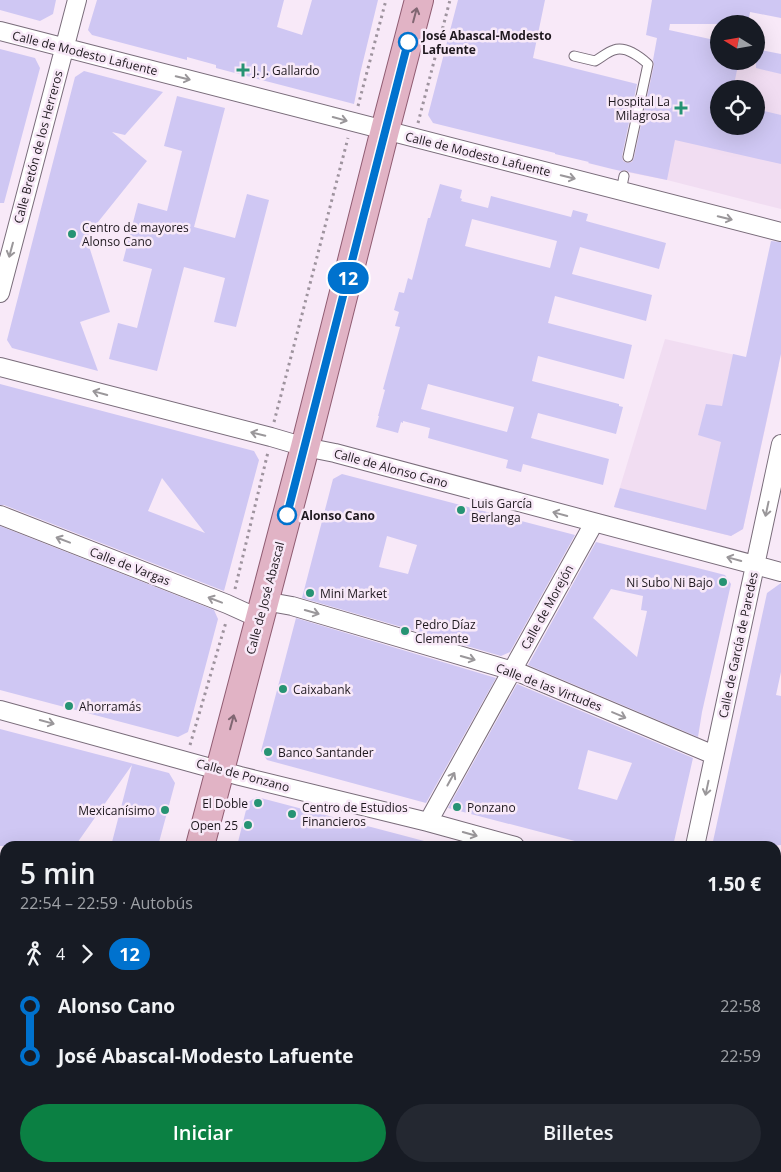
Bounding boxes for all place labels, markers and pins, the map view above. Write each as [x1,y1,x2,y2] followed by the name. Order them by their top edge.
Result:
[421,27,552,58] place label: José Abascal-Modesto Lafuente
[398,32,418,52] marker: José Abascal-Modesto Lafuente
[252,62,320,79] place label: J. J. Gallardo
[237,64,249,76] marker: J. J. Gallardo
[608,93,670,124] place label: Hospital La Milagrosa
[674,101,688,115] marker: Hospital La Milagrosa
[82,219,189,250] place label: Centro de mayores Alonso Cano
[66,228,78,240] marker: Centro de mayores Alonso Cano
[471,495,532,526] place label: Luis García Berlanga
[455,504,467,516] marker: Luis García Berlanga
[277,505,297,525] marker: Alonso Cano
[301,507,375,524] place label: Alonso Cano
[626,574,713,591] place label: Ni Subo Ni Bajo
[717,576,729,588] marker: Ni Subo Ni Bajo
[320,585,387,602] place label: Mini Market
[304,587,316,599] marker: Mini Market
[415,616,476,647] place label: Pedro Díaz Clemente
[399,625,411,637] marker: Pedro Díaz Clemente
[293,681,352,698] place label: Caixabank
[277,683,289,695] marker: Caixabank
[79,698,141,715] place label: Ahorramás
[63,700,75,712] marker: Ahorramás
[278,744,374,761] place label: Banco Santander
[262,746,274,758] marker: Banco Santander
[202,795,248,812] place label: El Doble
[252,797,264,809] marker: El Doble
[302,799,408,830] place label: Centro de Estudios Financieros
[467,799,516,816] place label: Ponzano
[451,801,463,813] marker: Ponzano
[78,802,155,819] place label: Mexicanísimo
[159,804,171,816] marker: Mexicanísimo
[286,808,298,820] marker: Centro de Estudios Financieros
[190,817,238,834] place label: Open 25
[242,819,254,831] marker: Open 25

